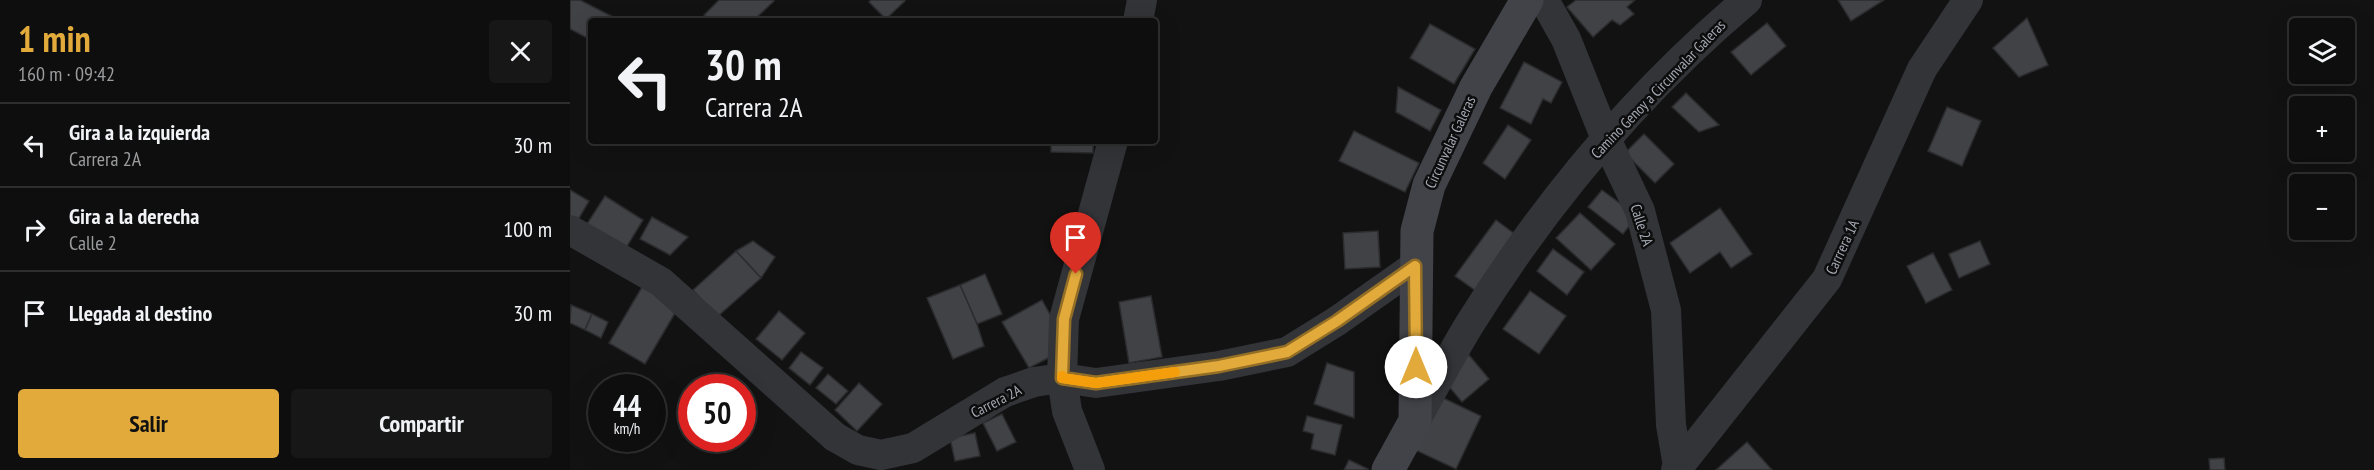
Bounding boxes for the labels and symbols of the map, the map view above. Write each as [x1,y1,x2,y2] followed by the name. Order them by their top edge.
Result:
[1587,16,1729,162] street label: Camino Genoy a Circunvalar Galeras
[1420,93,1480,191] street label: Circunvalar Galeras
[1626,202,1658,249] street label: Calle 2A
[1050,212,1101,274] pin
[1821,216,1863,277] street label: Carrrera 1A
[1384,335,1448,399] position arrow
[678,374,756,452] speed limit sign: 50
[968,380,1025,422] street label: Carrera 2A

